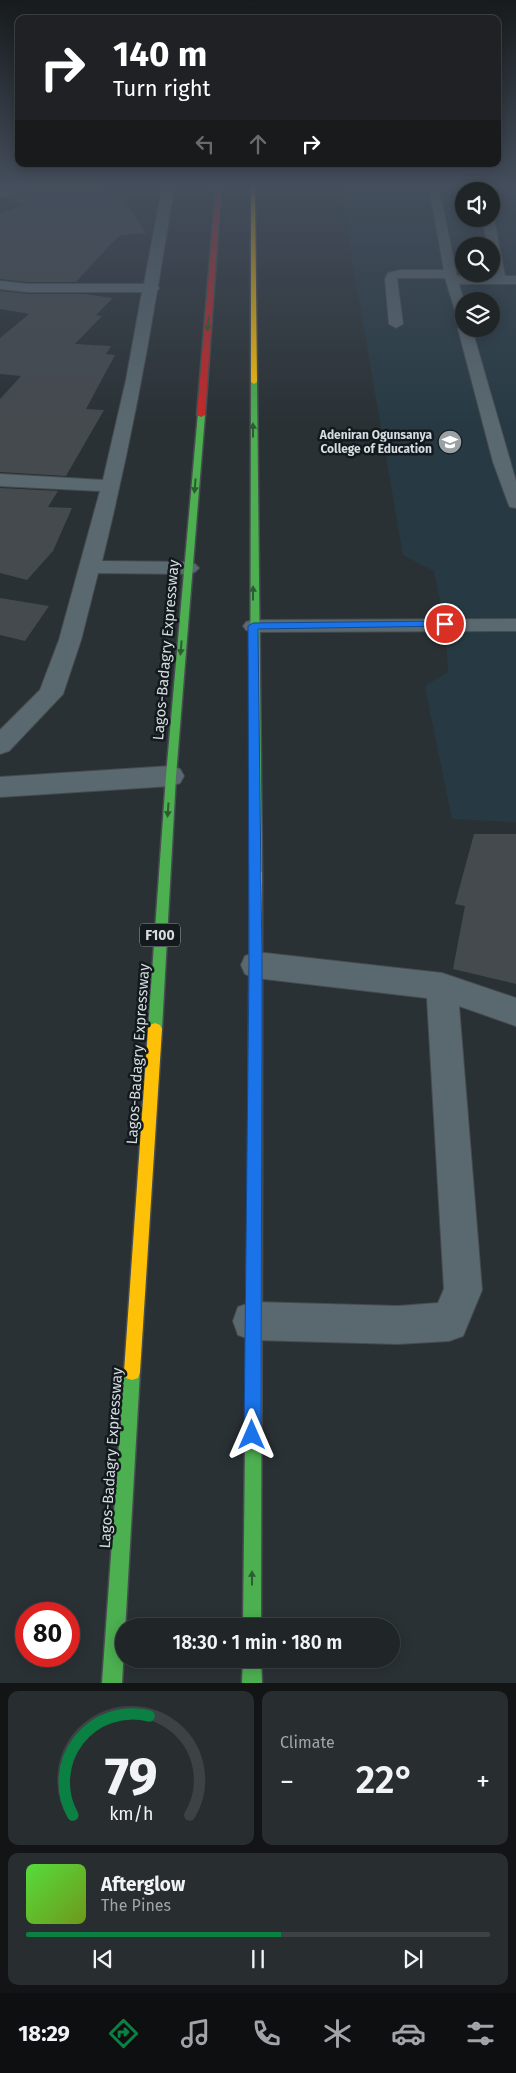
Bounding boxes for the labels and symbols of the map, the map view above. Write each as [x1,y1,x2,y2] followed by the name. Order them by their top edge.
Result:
[204,317,212,333] one-way arrow
[249,422,257,438] one-way arrow
[319,428,432,456] place label: Adeniran Ogunsanya College of Education
[437,429,463,455] school or university icon: Adeniran Ogunsanya College of Education
[190,479,198,495] one-way arrow
[149,558,183,741] street label: Lagos-Badagry Expressway
[249,584,257,600] one-way arrow
[424,603,466,645] pin
[177,640,185,656] one-way arrow
[164,802,172,818] one-way arrow
[140,924,180,946] road number: F100
[123,962,153,1145] street label: Lagos-Badagry Expressway
[96,1366,126,1549] street label: Lagos-Badagry Expressway
[225,1408,277,1460] position arrow
[248,1569,256,1585] one-way arrow
[15,1602,80,1667] speed limit sign: 80

